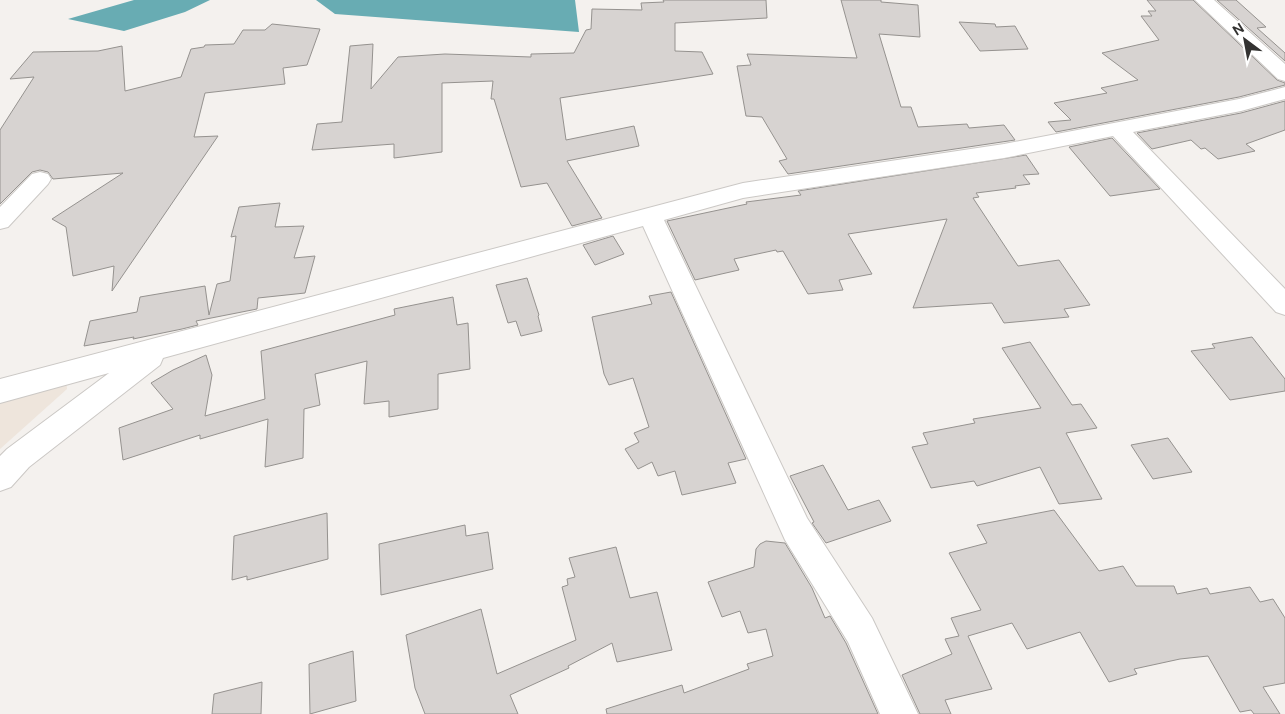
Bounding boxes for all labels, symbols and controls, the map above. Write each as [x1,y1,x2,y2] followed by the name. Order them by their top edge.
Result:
[1220,15,1270,65] north arrow
[1229,19,1247,39] text: N

